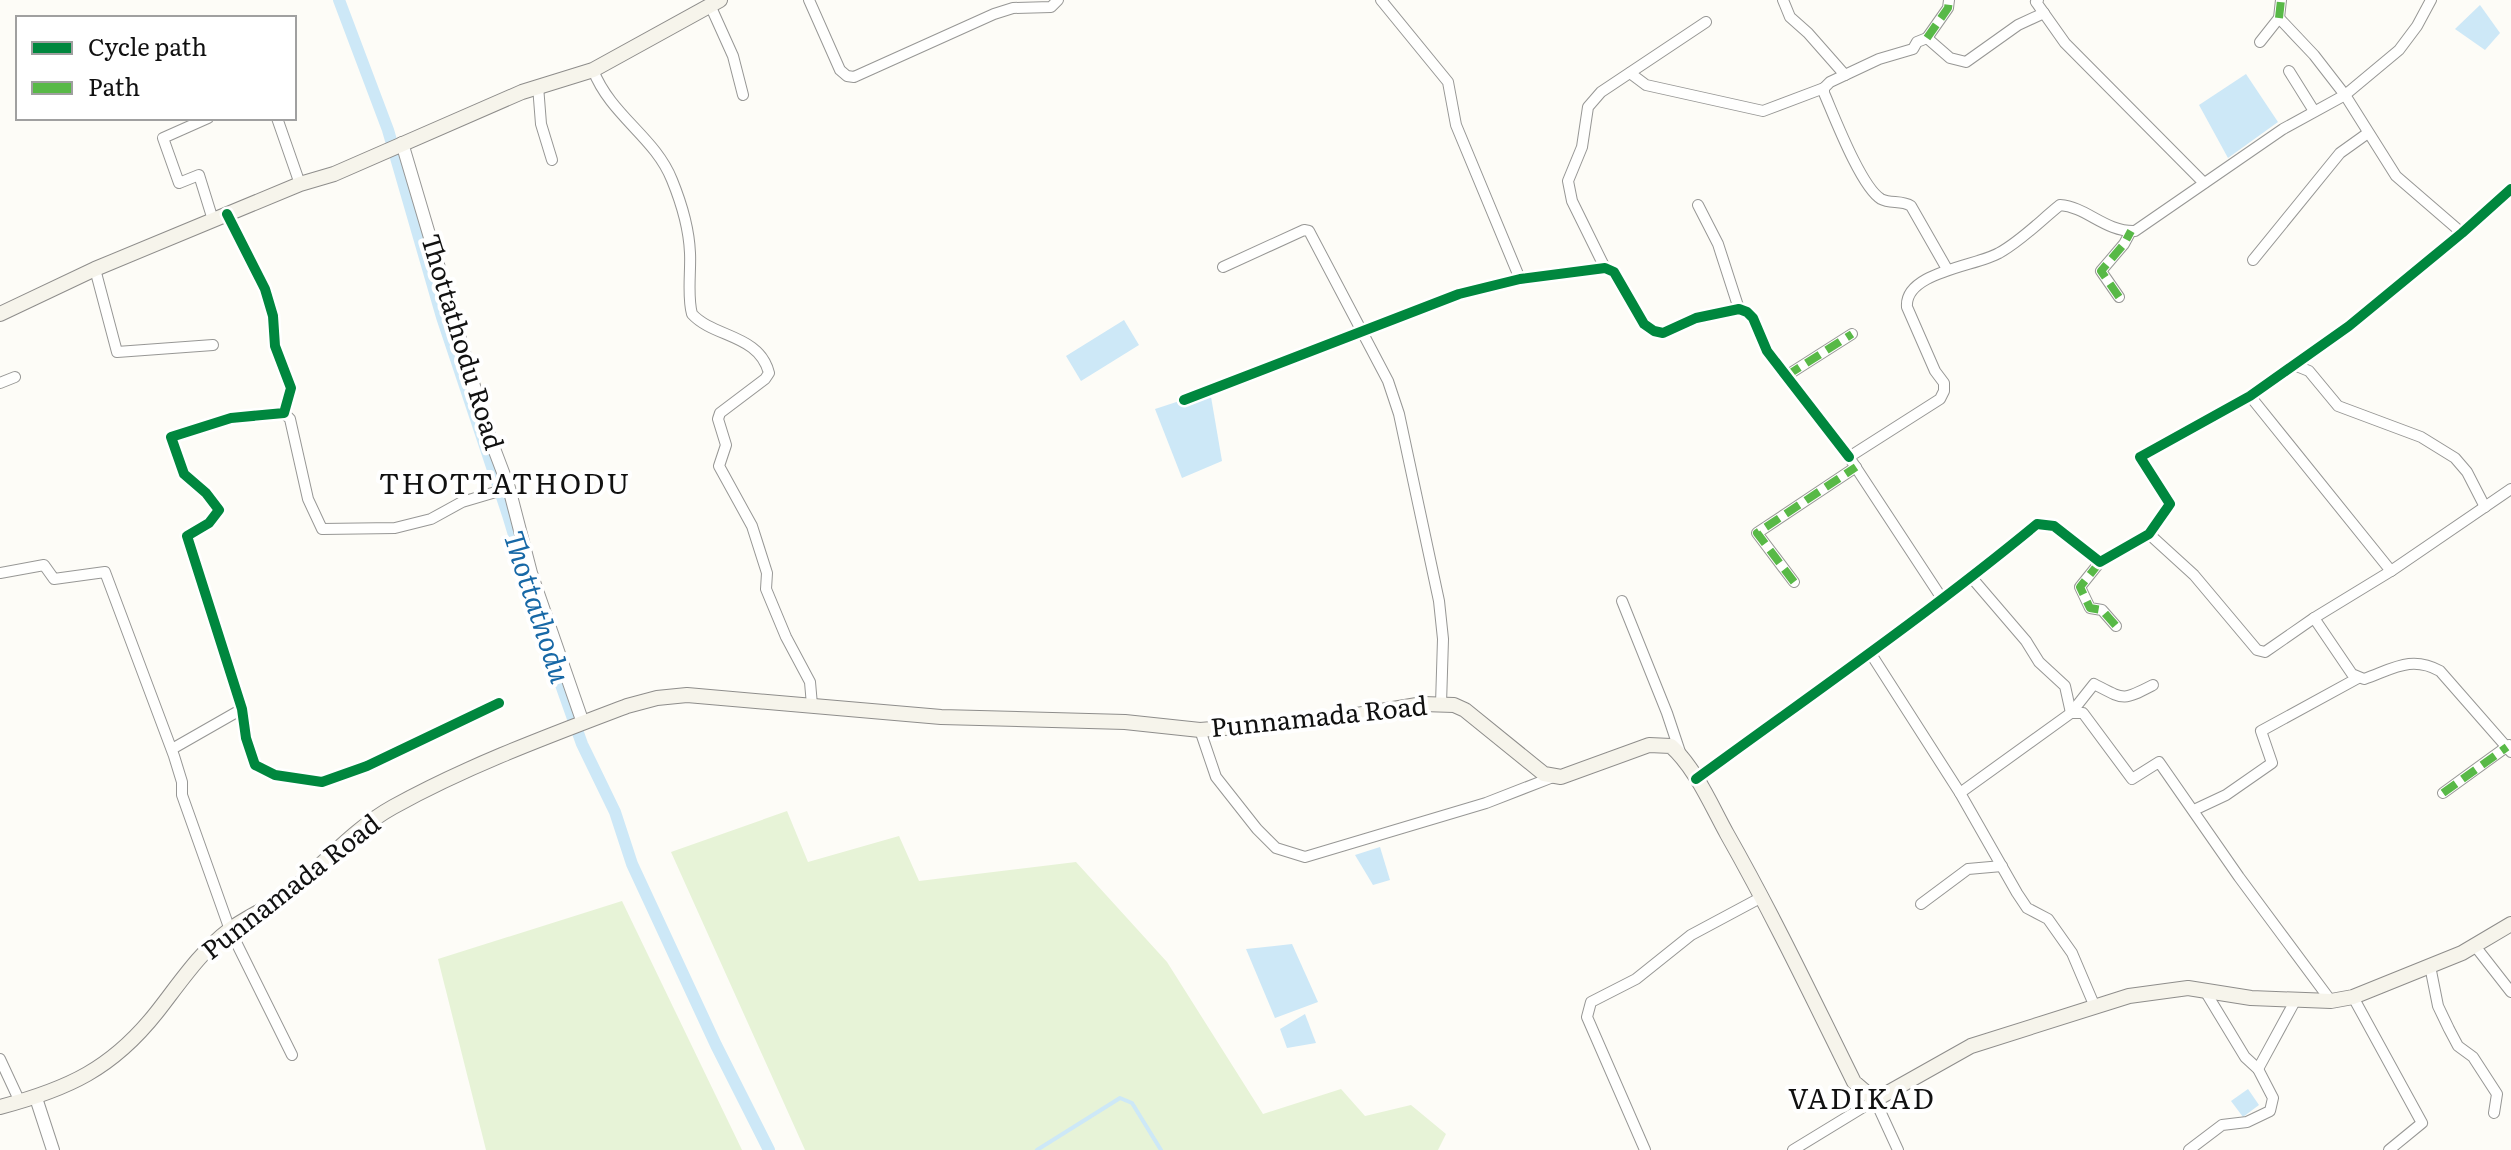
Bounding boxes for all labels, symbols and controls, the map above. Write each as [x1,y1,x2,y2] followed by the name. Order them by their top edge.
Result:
[16,16,296,120] legend
[88,28,207,63] text: Cycle path
[88,68,140,103] text: Path
[413,229,516,454] street label: Thottathodu Road
[379,461,631,503] district label: THOTTATHODU
[495,525,583,688] water label: Thottathodu
[1209,684,1429,745] street label: Punnamada Road
[192,803,387,967] street label: Punnamada Road
[1788,1076,1936,1118] district label: VADIKAD

